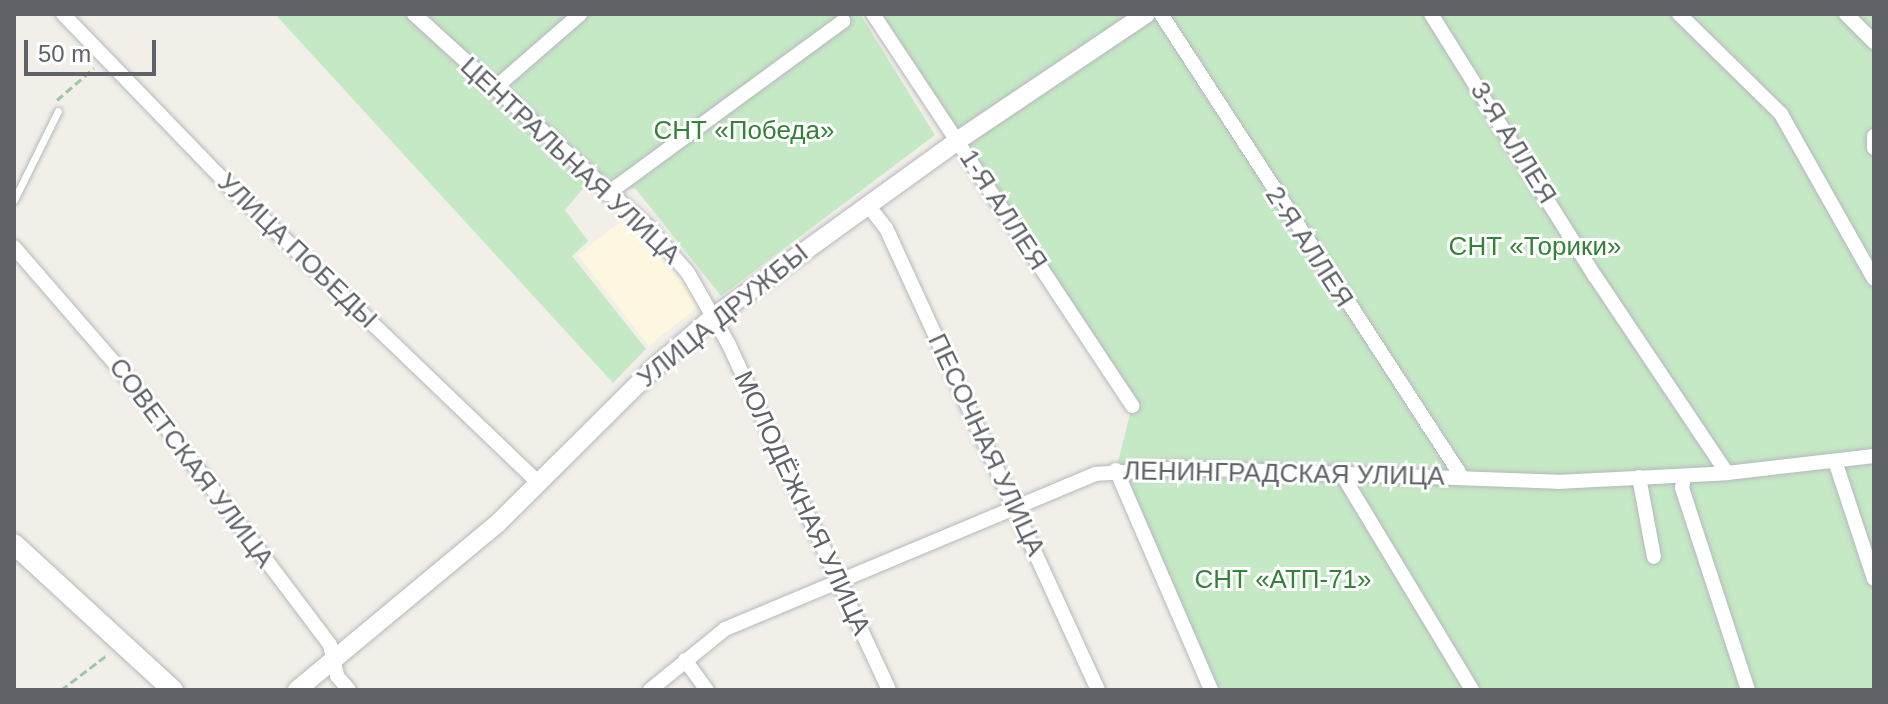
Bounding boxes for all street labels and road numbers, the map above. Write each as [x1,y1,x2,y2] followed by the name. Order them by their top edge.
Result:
[454,51,686,271] street label: ЦЕНТРАЛЬНАЯ УЛИЦА
[1463,77,1563,209] street label: 3-Я АЛЛЕЯ
[953,144,1053,276] street label: 1-Я АЛЛЕЯ
[211,167,383,335] street label: УЛИЦА ПОБЕДЫ
[1259,181,1359,313] street label: 2-Я АЛЛЕЯ
[632,238,814,394] street label: УЛИЦА ДРУЖБЫ
[921,329,1051,561] street label: ПЕСОЧНАЯ УЛИЦА
[102,352,280,574] street label: СОВЕТСКАЯ УЛИЦА
[727,366,877,640] street label: МОЛОДЁЖНАЯ УЛИЦА
[1123,456,1445,492] street label: ЛЕНИНГРАДСКАЯ УЛИЦА

